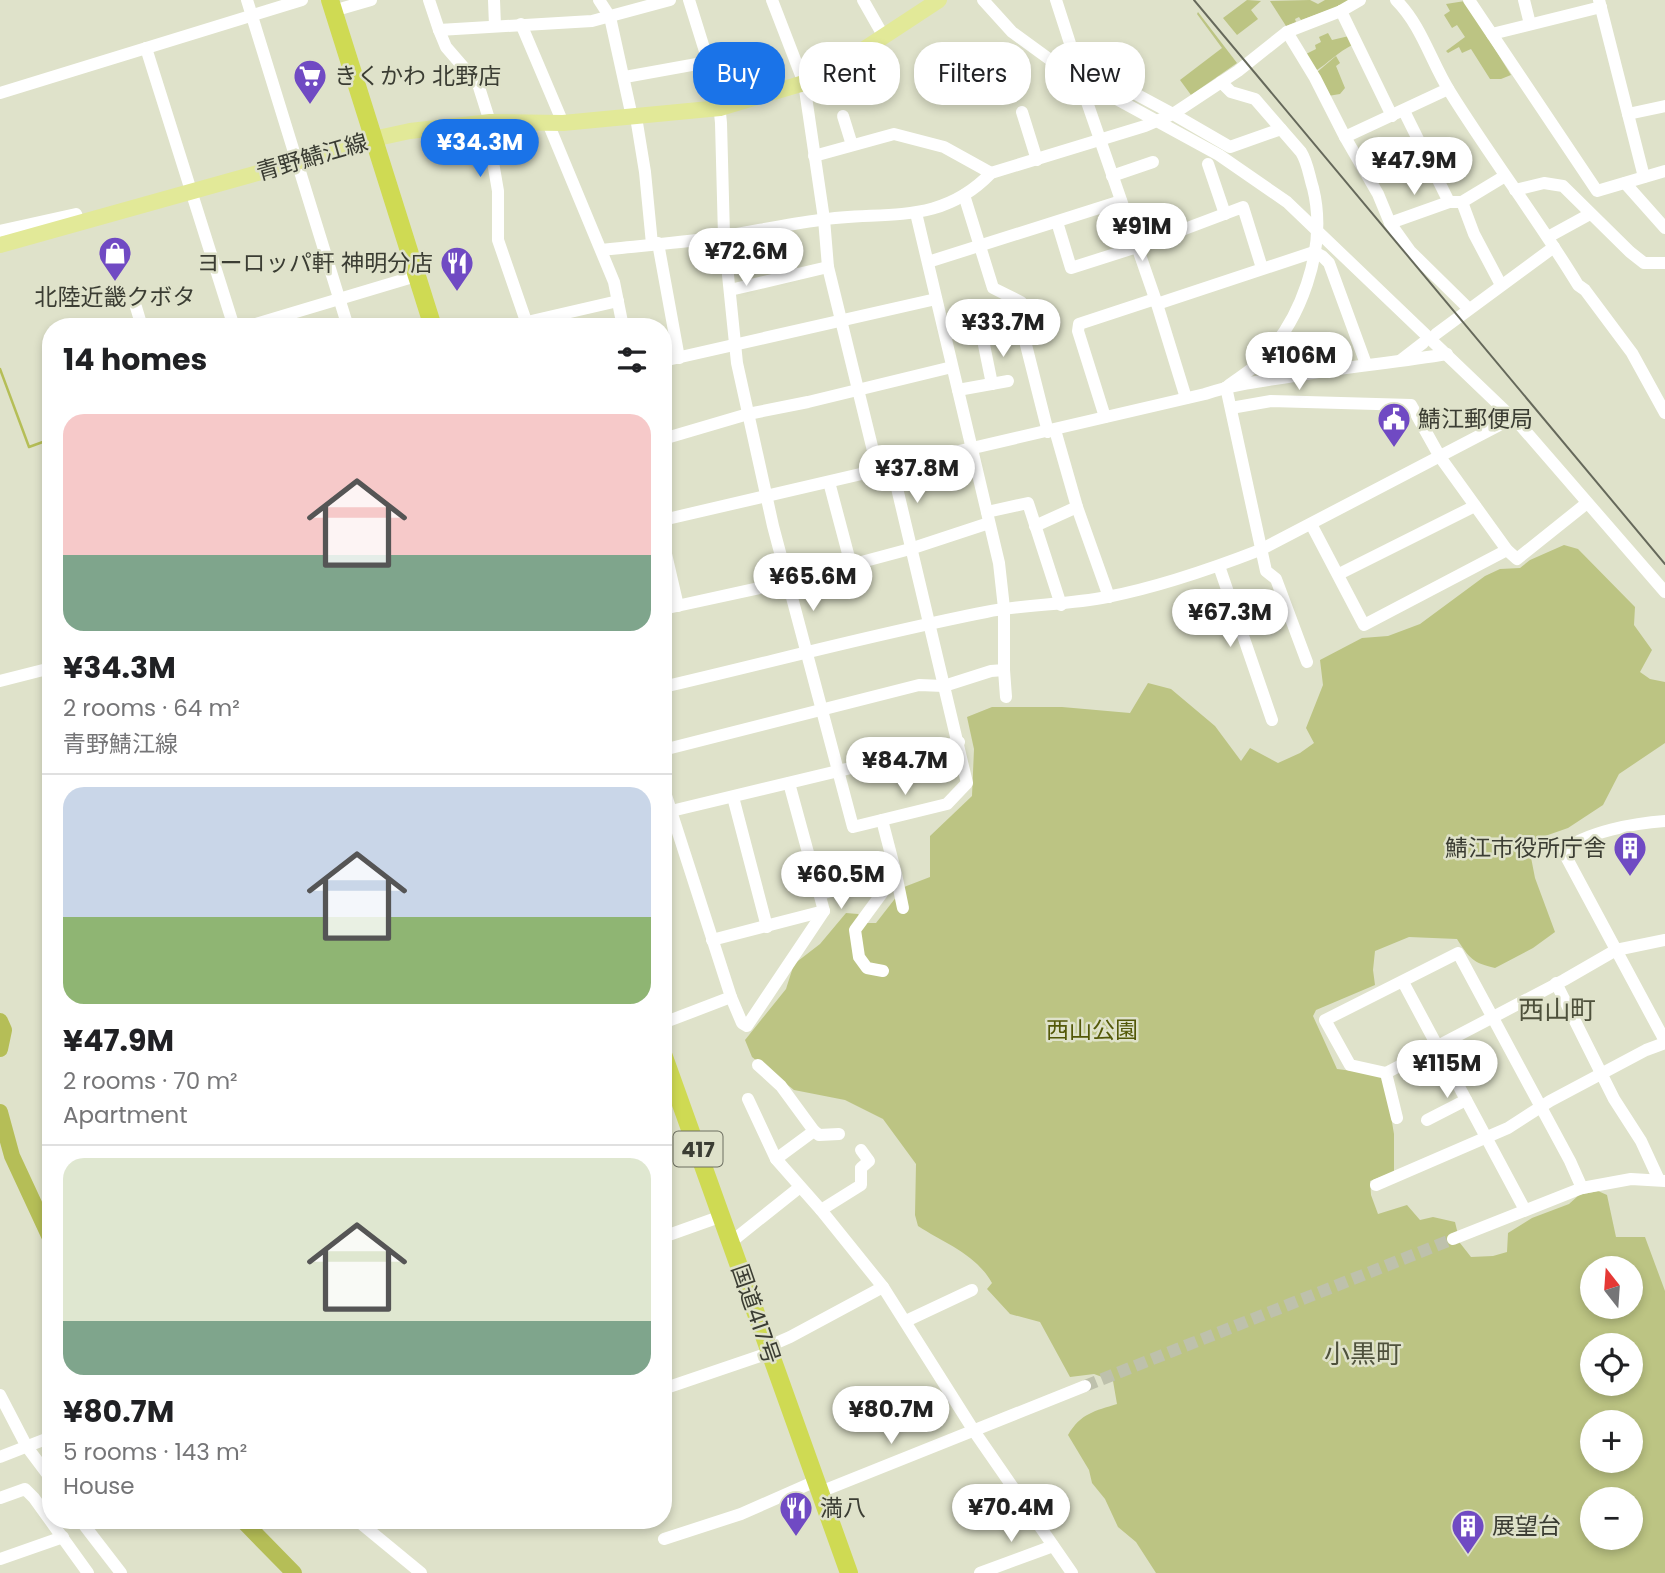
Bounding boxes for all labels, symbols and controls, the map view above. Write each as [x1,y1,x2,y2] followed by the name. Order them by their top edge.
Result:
[693,42,785,105] chip: Buy
[799,42,900,105] chip: Rent
[914,42,1031,105] chip: Filters
[1045,42,1145,105] chip: New
[291,57,329,106] supermarket icon: きくかわ 北野店
[334,60,501,92] place label: きくかわ 北野店
[423,120,537,179] pin: ¥34.3M
[252,126,372,188] street label: 青野鯖江線
[437,126,523,158] text: ¥34.3M
[1357,138,1471,197] pin: ¥47.9M
[1371,144,1457,176] text: ¥47.9M
[1101,204,1183,263] pin: ¥91M
[1112,210,1172,242] text: ¥91M
[689,229,803,288] pin: ¥72.6M
[96,234,134,283] shop icon: 北陸近畿クボタ
[704,235,788,267] text: ¥72.6M
[438,244,476,293] restaurant icon: ヨーロッパ軒 神明分店
[197,247,433,279] place label: ヨーロッパ軒 神明分店
[35,281,196,313] place label: 北陸近畿クボタ
[946,300,1060,359] pin: ¥33.7M
[961,306,1045,338] text: ¥33.7M
[1250,332,1348,392] pin: ¥106M
[63,338,207,381] text: 14 homes
[1262,339,1336,371] text: ¥106M
[613,341,651,379] icon: filters
[1375,400,1413,449] public building icon: 鯖江郵便局
[1418,403,1533,435] place label: 鯖江郵便局
[860,446,974,505] pin: ¥37.8M
[875,452,959,484] text: ¥37.8M
[294,460,420,586] icon: home
[756,554,870,613] pin: ¥65.6M
[769,560,857,592] text: ¥65.6M
[1173,590,1287,649] pin: ¥67.3M
[1188,596,1272,628] text: ¥67.3M
[63,646,176,689] text: ¥34.3M
[63,692,240,724] text: 2 rooms · 64 m²
[63,728,178,760] text: 青野鯖江線
[848,738,962,797] pin: ¥84.7M
[862,744,948,776] text: ¥84.7M
[1611,829,1649,878] building icon: 鯖江市役所庁舎
[1445,832,1606,864] place label: 鯖江市役所庁舎
[294,833,420,959] icon: home
[784,852,898,911] pin: ¥60.5M
[797,858,885,890] text: ¥60.5M
[1518,992,1596,1028] district label: 西山町
[1046,1014,1138,1046] park label: 西山公園
[63,1019,174,1062] text: ¥47.9M
[1398,1040,1496,1100] pin: ¥115M
[1413,1047,1481,1079] text: ¥115M
[63,1065,238,1097] text: 2 rooms · 70 m²
[63,1099,188,1131] text: Apartment
[674,1132,722,1166] road number: 417
[294,1204,420,1330] icon: home
[1580,1256,1643,1320] north arrow
[1580,1256,1643,1550] map controls
[724,1260,788,1368] street label: 国道417号
[1580,1333,1643,1396] button: locate
[1324,1336,1402,1372] district label: 小黒町
[834,1386,948,1446] pin: ¥80.7M
[63,1390,174,1433] text: ¥80.7M
[848,1393,934,1425] text: ¥80.7M
[1580,1410,1643,1473] button: +
[63,1436,247,1468] text: 5 rooms · 143 m²
[63,1470,135,1502] text: House
[954,1484,1068,1544] pin: ¥70.4M
[1580,1487,1643,1550] button: −
[777,1489,815,1538] restaurant icon: 満八
[968,1491,1054,1523] text: ¥70.4M
[820,1492,866,1524] place label: 満八
[1449,1507,1487,1556] building icon: 展望台
[1492,1510,1561,1542] place label: 展望台

